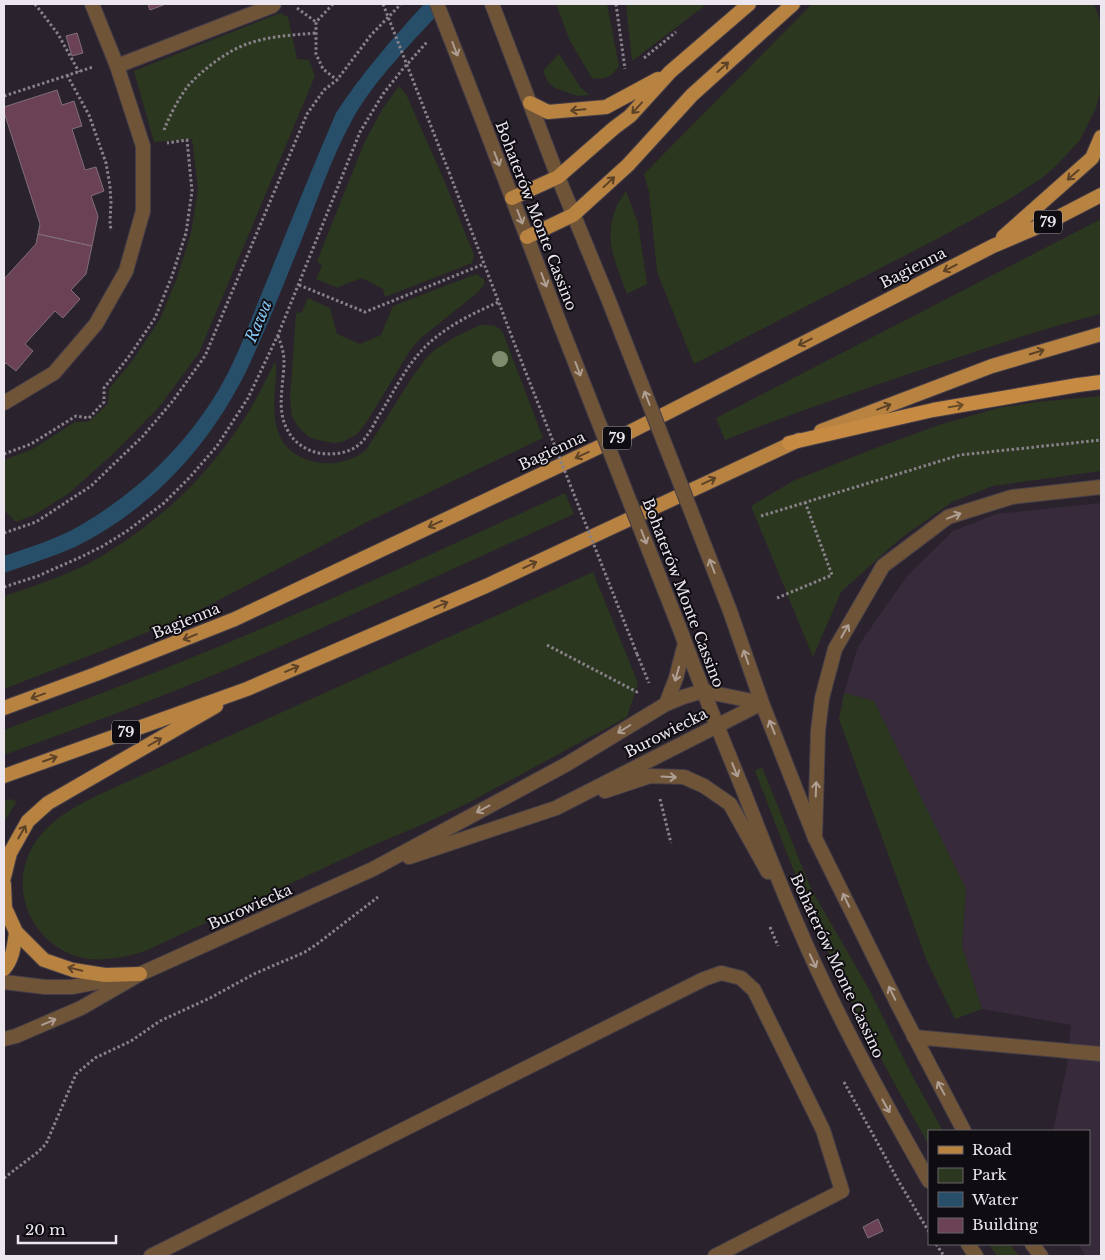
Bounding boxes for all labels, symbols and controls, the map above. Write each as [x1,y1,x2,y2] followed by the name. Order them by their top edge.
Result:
[451,41,460,56] one-way arrow
[717,61,730,73] one-way arrow
[631,102,643,115] one-way arrow
[570,105,586,114] one-way arrow
[492,118,581,313] street label: Bohaterów Monte Cassino
[493,150,502,166] one-way arrow
[1066,169,1079,181] one-way arrow
[603,176,616,188] one-way arrow
[516,209,525,225] one-way arrow
[1034,210,1062,233] road number: 79
[877,243,950,292] street label: Bagienna
[942,263,957,273] one-way arrow
[540,272,549,287] one-way arrow
[240,297,276,346] water label: Rawa
[798,338,813,347] one-way arrow
[1028,347,1044,357] one-way arrow
[574,361,583,376] one-way arrow
[641,391,651,406] one-way arrow
[948,400,964,410] one-way arrow
[876,402,891,411] one-way arrow
[603,426,631,449] road number: 79
[515,427,589,474] street label: Bagienna
[575,451,590,460] one-way arrow
[701,476,716,485] one-way arrow
[639,495,728,690] street label: Bohaterów Monte Cassino
[946,511,961,520] one-way arrow
[428,520,443,530] one-way arrow
[640,528,649,544] one-way arrow
[707,558,716,574] one-way arrow
[522,560,537,570] one-way arrow
[149,598,223,643] street label: Bagienna
[433,600,448,610] one-way arrow
[841,625,851,639] one-way arrow
[182,633,198,642] one-way arrow
[741,650,750,665] one-way arrow
[284,664,299,674] one-way arrow
[672,666,681,682] one-way arrow
[31,692,46,701] one-way arrow
[621,703,711,761] street label: Burowiecka
[112,720,140,744] road number: 79
[767,720,776,735] one-way arrow
[618,724,632,734] one-way arrow
[147,736,161,746] one-way arrow
[41,754,57,763] one-way arrow
[731,762,740,777] one-way arrow
[661,772,677,781] one-way arrow
[811,781,821,798] one-way arrow
[476,805,491,815] one-way arrow
[17,825,27,840] one-way arrow
[786,871,889,1061] street label: Bohaterów Monte Cassino
[205,879,295,934] street label: Burowiecka
[841,893,850,908] one-way arrow
[809,953,818,968] one-way arrow
[67,964,83,973] one-way arrow
[887,986,897,1001] one-way arrow
[41,1017,56,1026] one-way arrow
[936,1081,946,1096] one-way arrow
[882,1098,891,1113] one-way arrow
[928,1130,1090,1245] legend
[972,1140,1012,1159] text: Road
[972,1165,1008,1184] text: Park
[971,1190,1019,1209] text: Water
[18,1212,115,1244] scale bar
[972,1215,1039,1234] text: Building
[25,1220,65,1239] text: 20 m

